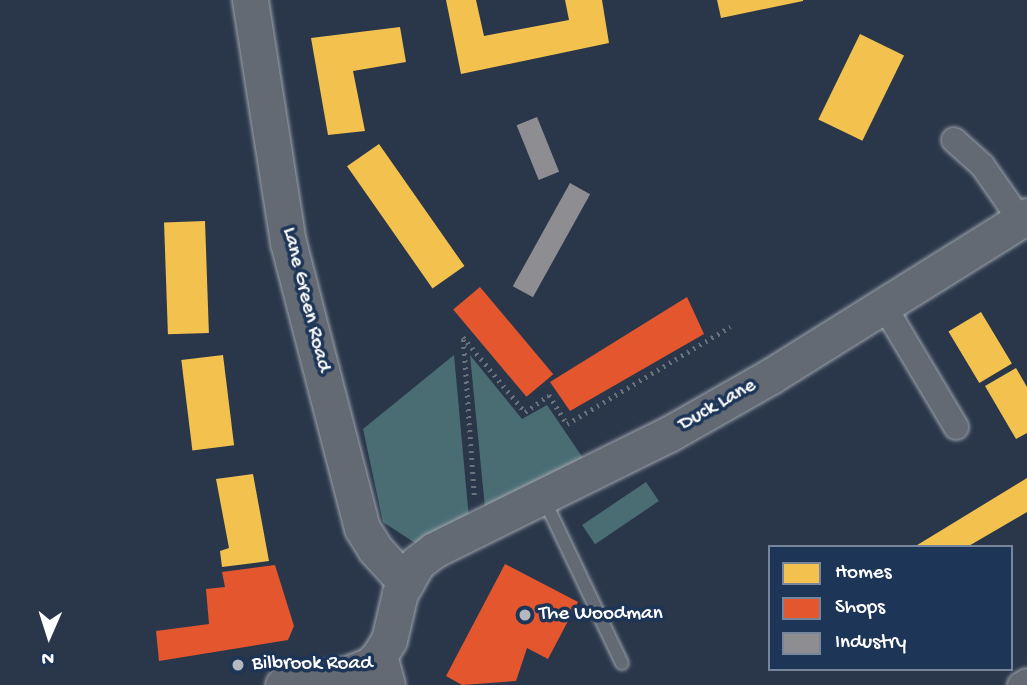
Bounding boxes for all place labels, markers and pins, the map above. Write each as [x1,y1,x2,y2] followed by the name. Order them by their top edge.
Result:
[539,602,663,628] place label: The Woodman
[517,607,533,623] marker: The Woodman
[252,652,372,678] place label: Bilbrook Road
[230,657,246,673] marker: Bilbrook Road

